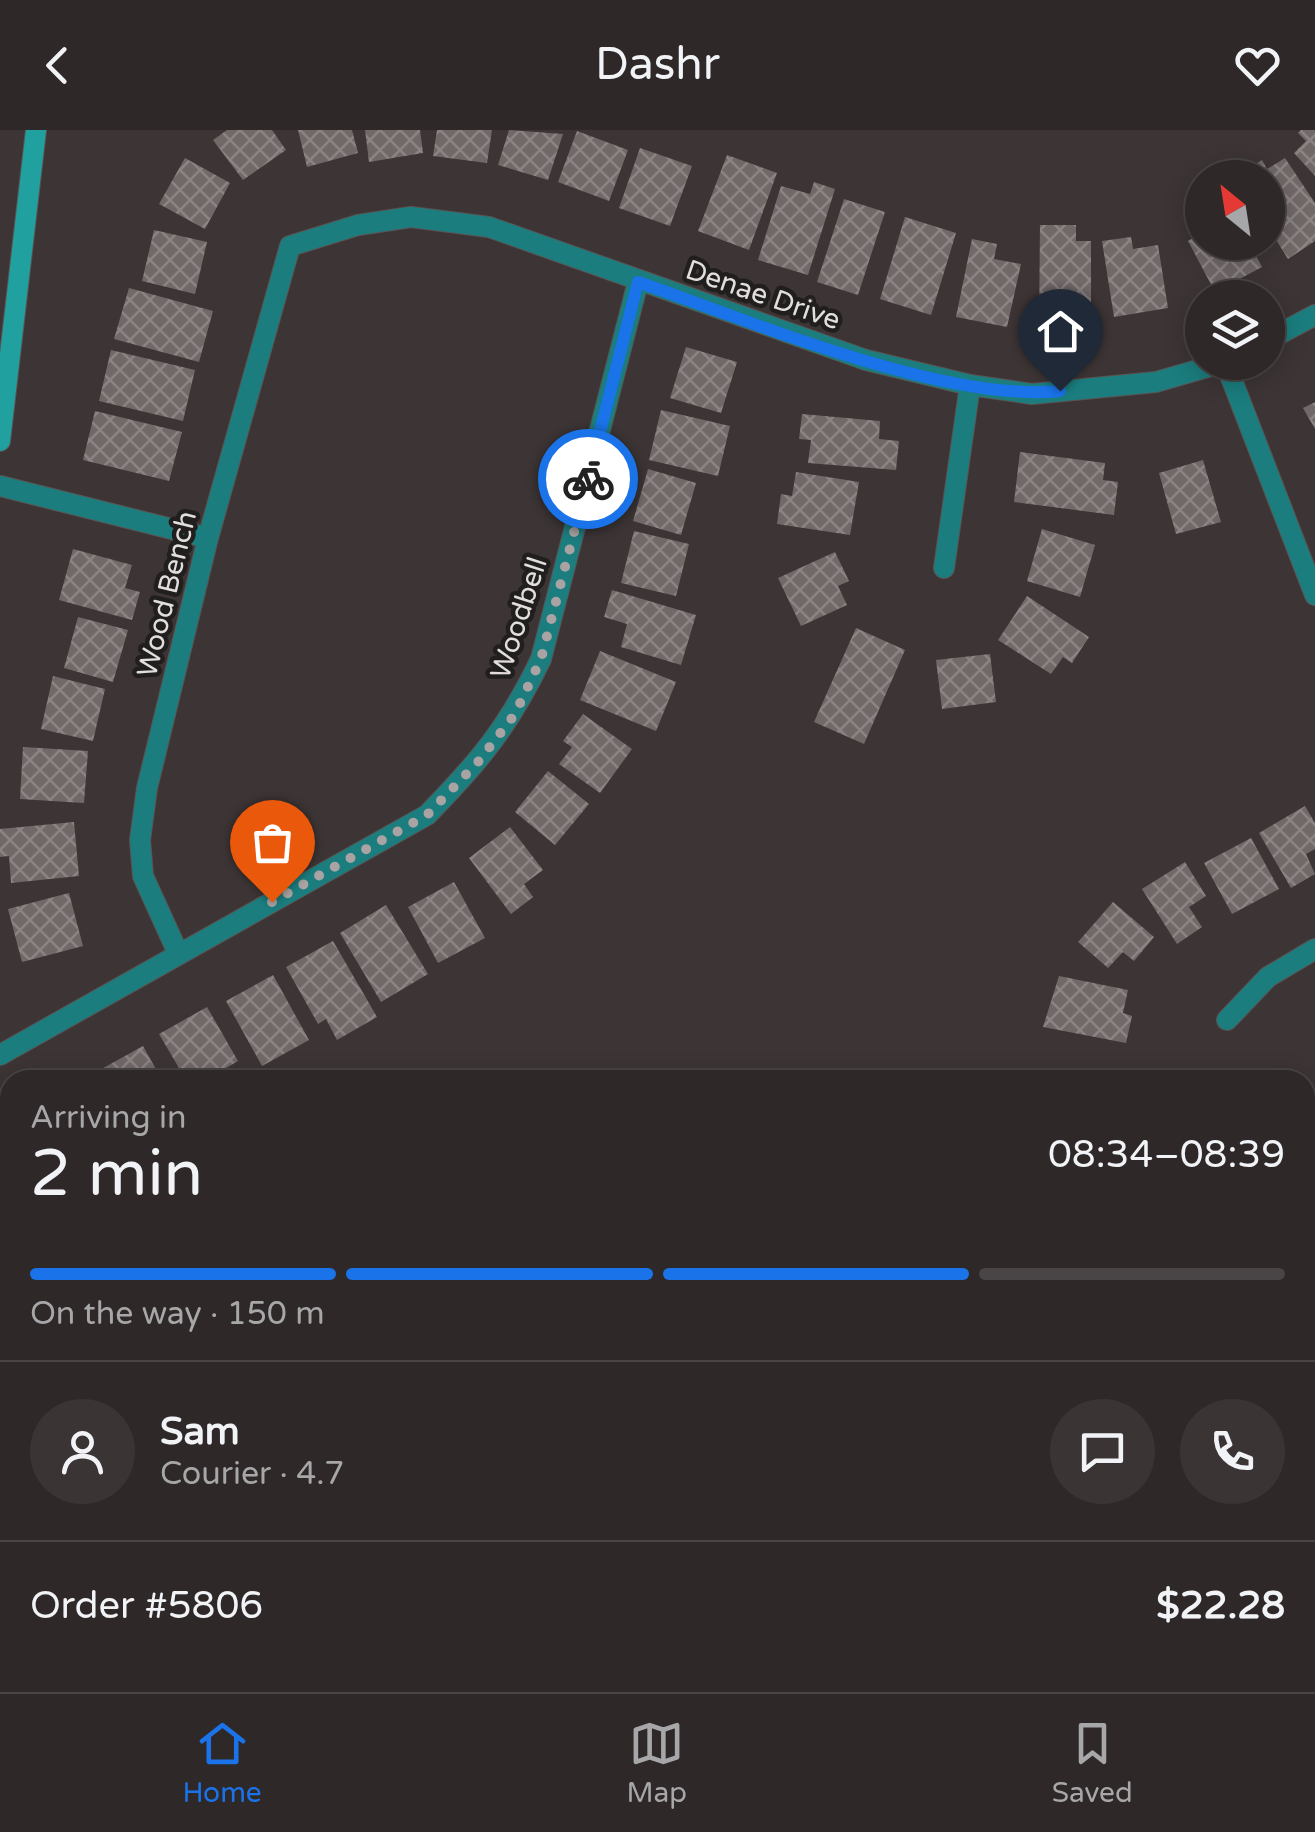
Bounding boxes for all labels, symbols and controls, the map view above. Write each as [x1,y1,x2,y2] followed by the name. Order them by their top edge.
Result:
[30,38,85,93] icon: back
[595,38,720,92] text: Dashr
[1230,38,1285,93] icon: heart
[1185,160,1285,260] north arrow
[1185,160,1285,380] map controls
[681,253,845,337] street label: Denae Drive
[1185,280,1285,380] button: layers
[1018,289,1103,392] pin
[1033,304,1088,359] icon: home
[538,429,638,529] courier
[561,452,616,507] icon: bike
[130,507,204,681] street label: Wood Bench
[483,553,555,683] street label: Woodbell
[230,800,315,903] pin
[245,815,300,870] icon: bag
[30,1099,187,1137] text: Arriving in
[1048,1132,1285,1178] text: 08:34–08:39
[30,1135,203,1214] text: 2 min
[30,1295,325,1333] text: On the way · 150 m
[30,1399,135,1504] button: person
[1050,1399,1155,1504] button: chat
[1180,1399,1285,1504] button: phone
[160,1409,240,1455] text: Sam
[160,1455,344,1493] text: Courier · 4.7
[30,1583,263,1629] text: Order #5806
[1156,1583,1285,1629] text: $22.28
[182,1716,262,1810] tab: Home
[626,1716,687,1810] tab: Map
[1052,1716,1133,1810] tab: Saved

